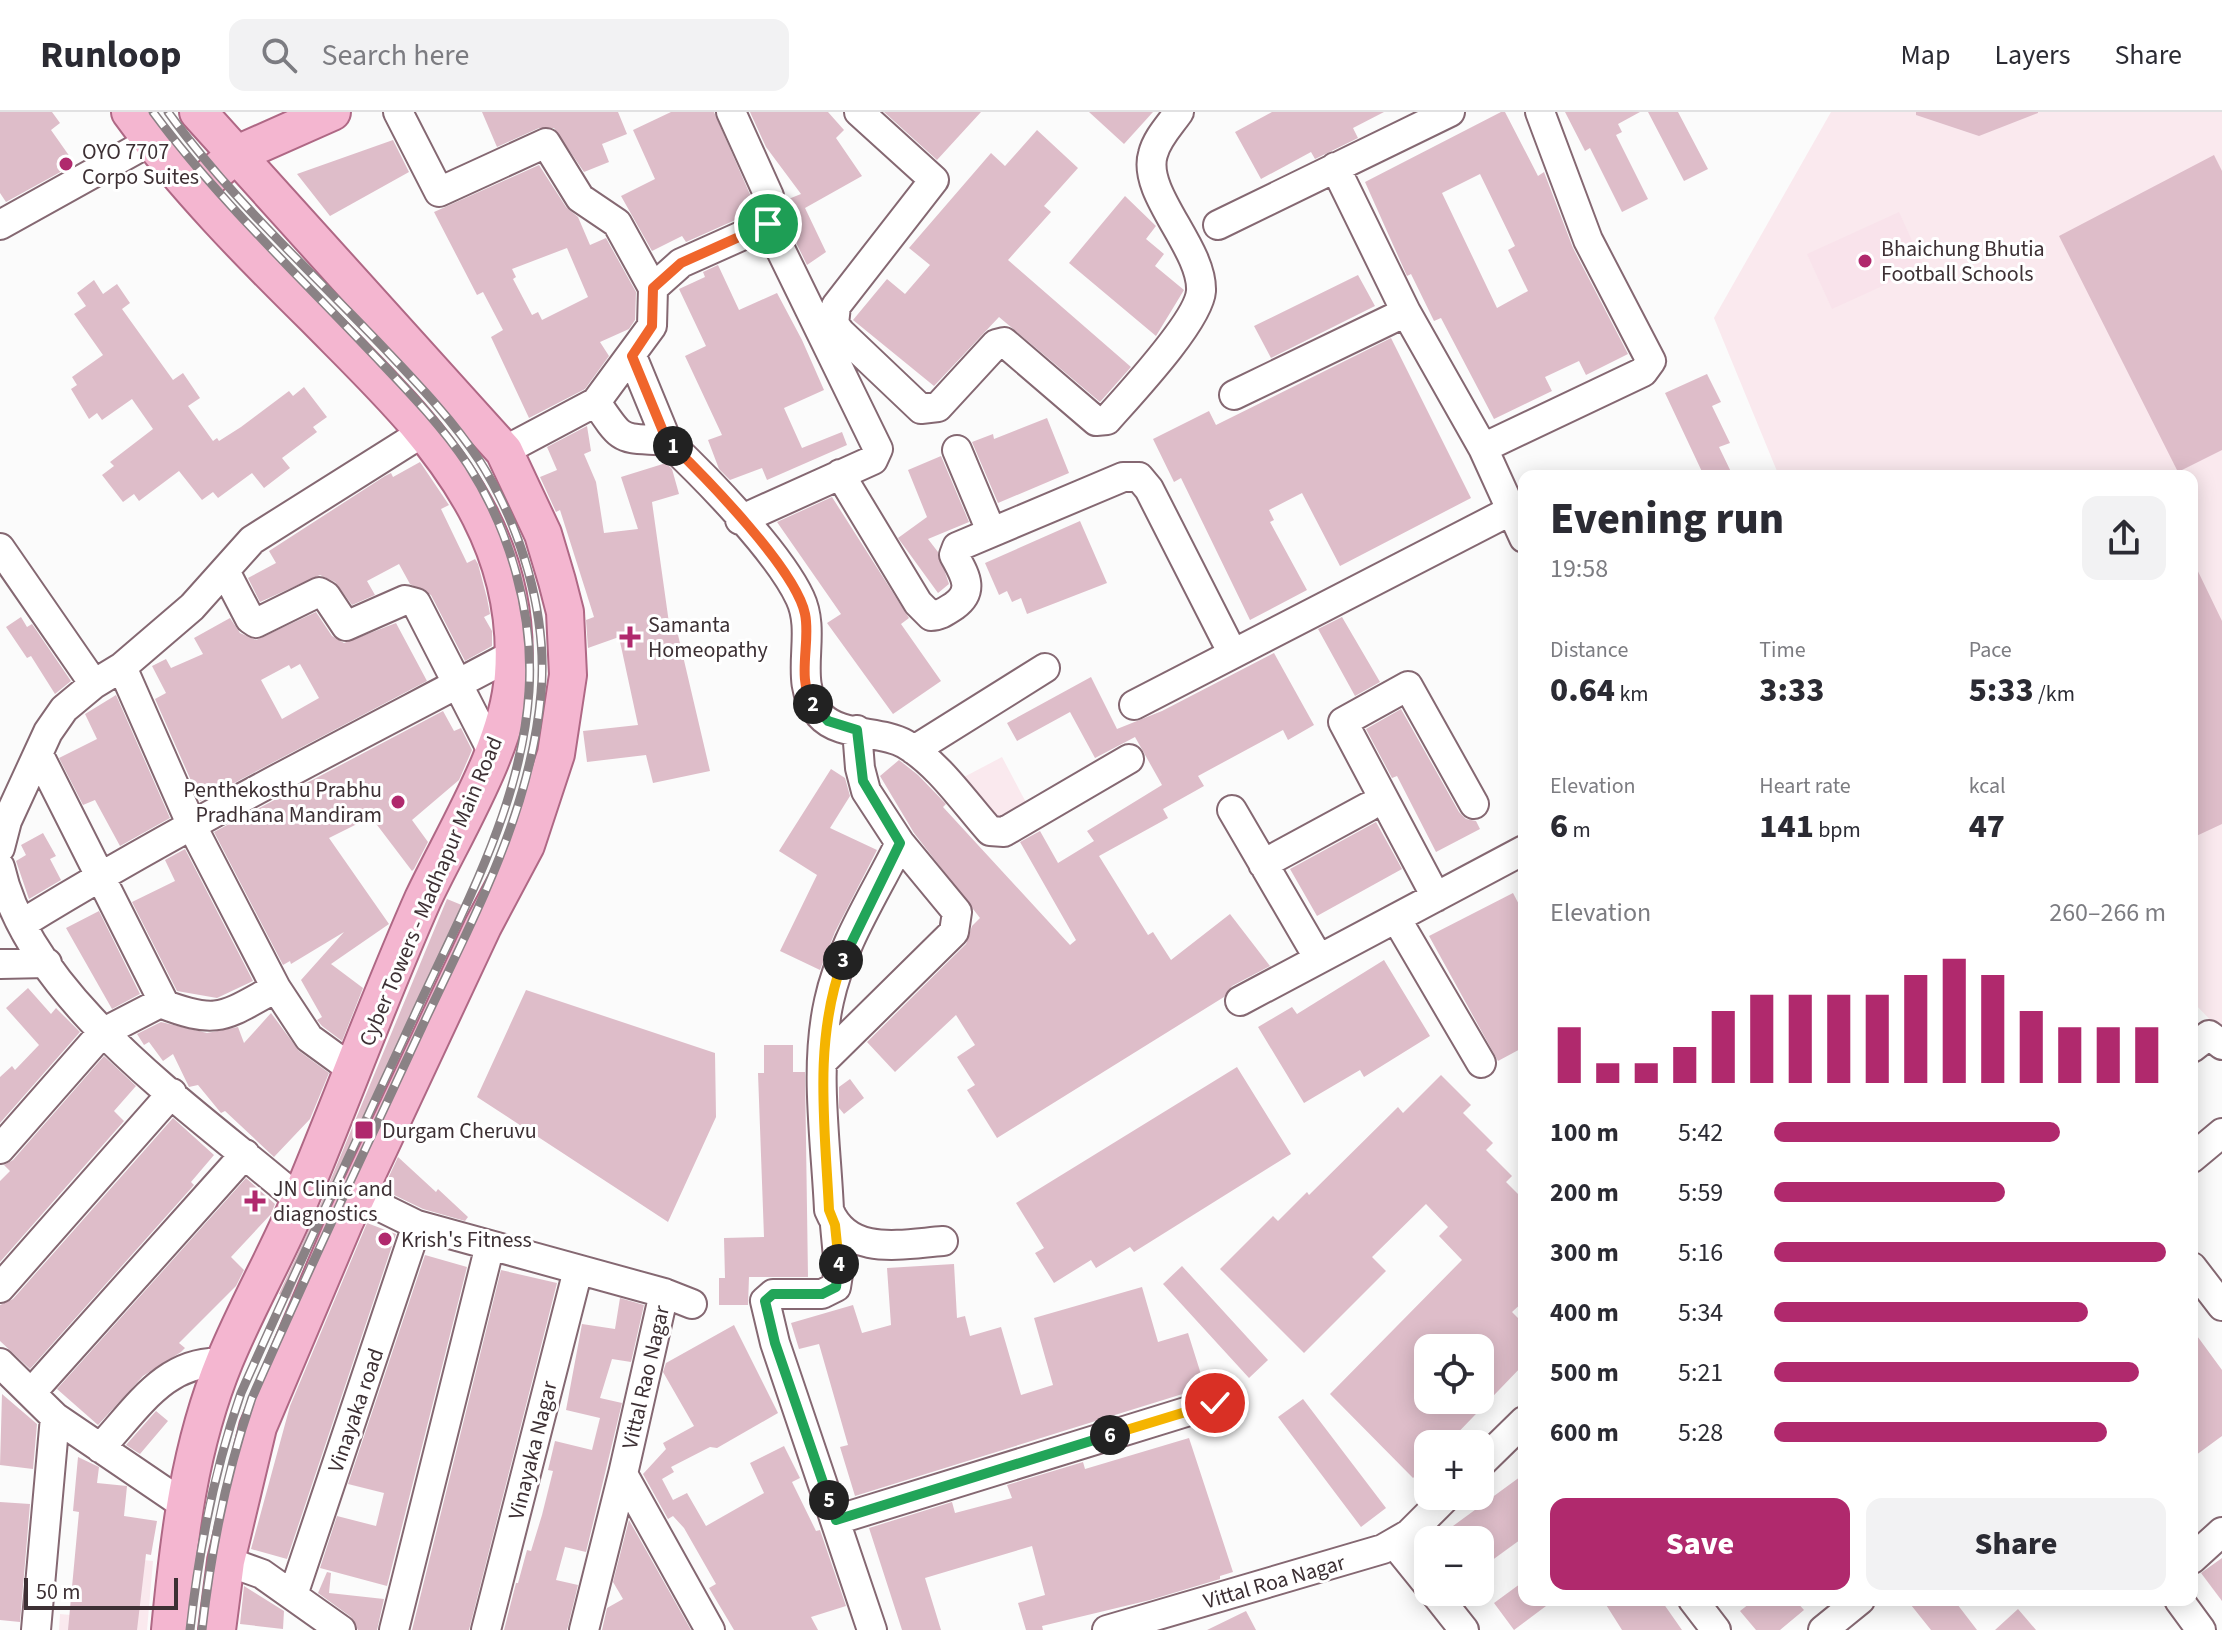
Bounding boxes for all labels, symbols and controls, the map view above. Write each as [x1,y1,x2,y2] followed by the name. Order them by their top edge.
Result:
[229,19,789,91] search box
[40,28,181,82] text: Runloop
[257,33,301,77] icon: search
[321,34,469,77] text: Search here
[1900,35,1950,75] text: Map
[1994,35,2070,75] text: Layers
[2114,35,2182,75] text: Share
[82,136,199,193] place label: OYO 7707 Corpo Suites
[57,155,75,173] marker: OYO 7707 Corpo Suites
[734,190,802,258] pin
[746,202,790,246] icon: arrive
[1881,233,2045,290] place label: Bhaichung Bhutia Football Schools
[1856,252,1874,270] marker: Bhaichung Bhutia Football Schools
[653,426,693,466] pin: 1
[667,430,679,462] text: 1
[1550,488,1784,551] text: Evening run
[2082,496,2166,580] button: share
[1550,550,1608,587] text: 19:58
[648,609,768,666] place label: Samanta Homeopathy
[619,626,641,648] marker: Samanta Homeopathy
[1550,634,1628,666] text: Distance
[1759,634,1806,666] text: Time
[1969,634,2012,666] text: Pace
[1550,666,1615,715] text: 0.64
[1759,666,1824,715] text: 3:33
[1969,666,2034,715] text: 5:33
[1615,678,1649,710] text: km
[2034,678,2075,710] text: /km
[793,684,833,724] pin: 2
[807,688,819,720] text: 2
[351,732,511,1051] street label: Cyber Towers - Madhapur Main Road
[1550,770,1636,802] text: Elevation
[1759,770,1851,802] text: Heart rate
[1969,770,2006,802] text: kcal
[183,774,382,831] place label: Penthekosthu Prabhu Pradhana Mandiram
[389,793,407,811] marker: Penthekosthu Prabhu Pradhana Mandiram
[1550,802,1568,851] text: 6
[1759,802,1814,851] text: 141
[1969,802,2005,851] text: 47
[1568,814,1591,846] text: m
[1814,814,1861,846] text: bpm
[1550,894,1651,931] text: Elevation
[2049,894,2166,931] text: 260–266 m
[823,940,863,980] pin: 3
[837,944,849,976] text: 3
[1550,1114,1619,1151] text: 100 m
[1678,1114,1723,1151] text: 5:42
[382,1115,537,1147] place label: Durgam Cheruvu
[353,1119,375,1141] marker: Durgam Cheruvu
[273,1173,393,1230] place label: JN Clinic and diagnostics
[1550,1174,1619,1211] text: 200 m
[1678,1174,1723,1211] text: 5:59
[244,1190,266,1212] marker: JN Clinic and diagnostics
[401,1224,532,1256] place label: Krish's Fitness
[376,1230,394,1248] marker: Krish's Fitness
[1550,1234,1619,1271] text: 300 m
[1678,1234,1723,1271] text: 5:16
[819,1244,859,1284] pin: 4
[833,1248,845,1280] text: 4
[1550,1294,1619,1331] text: 400 m
[1678,1294,1723,1331] text: 5:34
[614,1302,678,1452] street label: Vittal Rao Nagar
[1414,1334,1494,1606] map controls
[1414,1334,1494,1414] button: locate
[320,1344,392,1477] street label: Vinayaka road
[1550,1354,1619,1391] text: 500 m
[1678,1354,1723,1391] text: 5:21
[1181,1369,1249,1437] pin
[500,1377,566,1523] street label: Vinayaka Nagar
[1193,1381,1237,1425] icon: check
[1550,1414,1619,1451] text: 600 m
[1678,1414,1723,1451] text: 5:28
[1090,1415,1130,1455] pin: 6
[1104,1419,1116,1451] text: 6
[1414,1430,1494,1510] button: +
[809,1480,849,1520] pin: 5
[823,1484,835,1516] text: 5
[1550,1498,1850,1590] button: Save
[1866,1498,2166,1590] button: Share
[1414,1526,1494,1606] button: −
[1200,1546,1349,1617] street label: Vittal Roa Nagar
[24,1574,178,1610] scale bar
[36,1576,81,1608] text: 50 m

